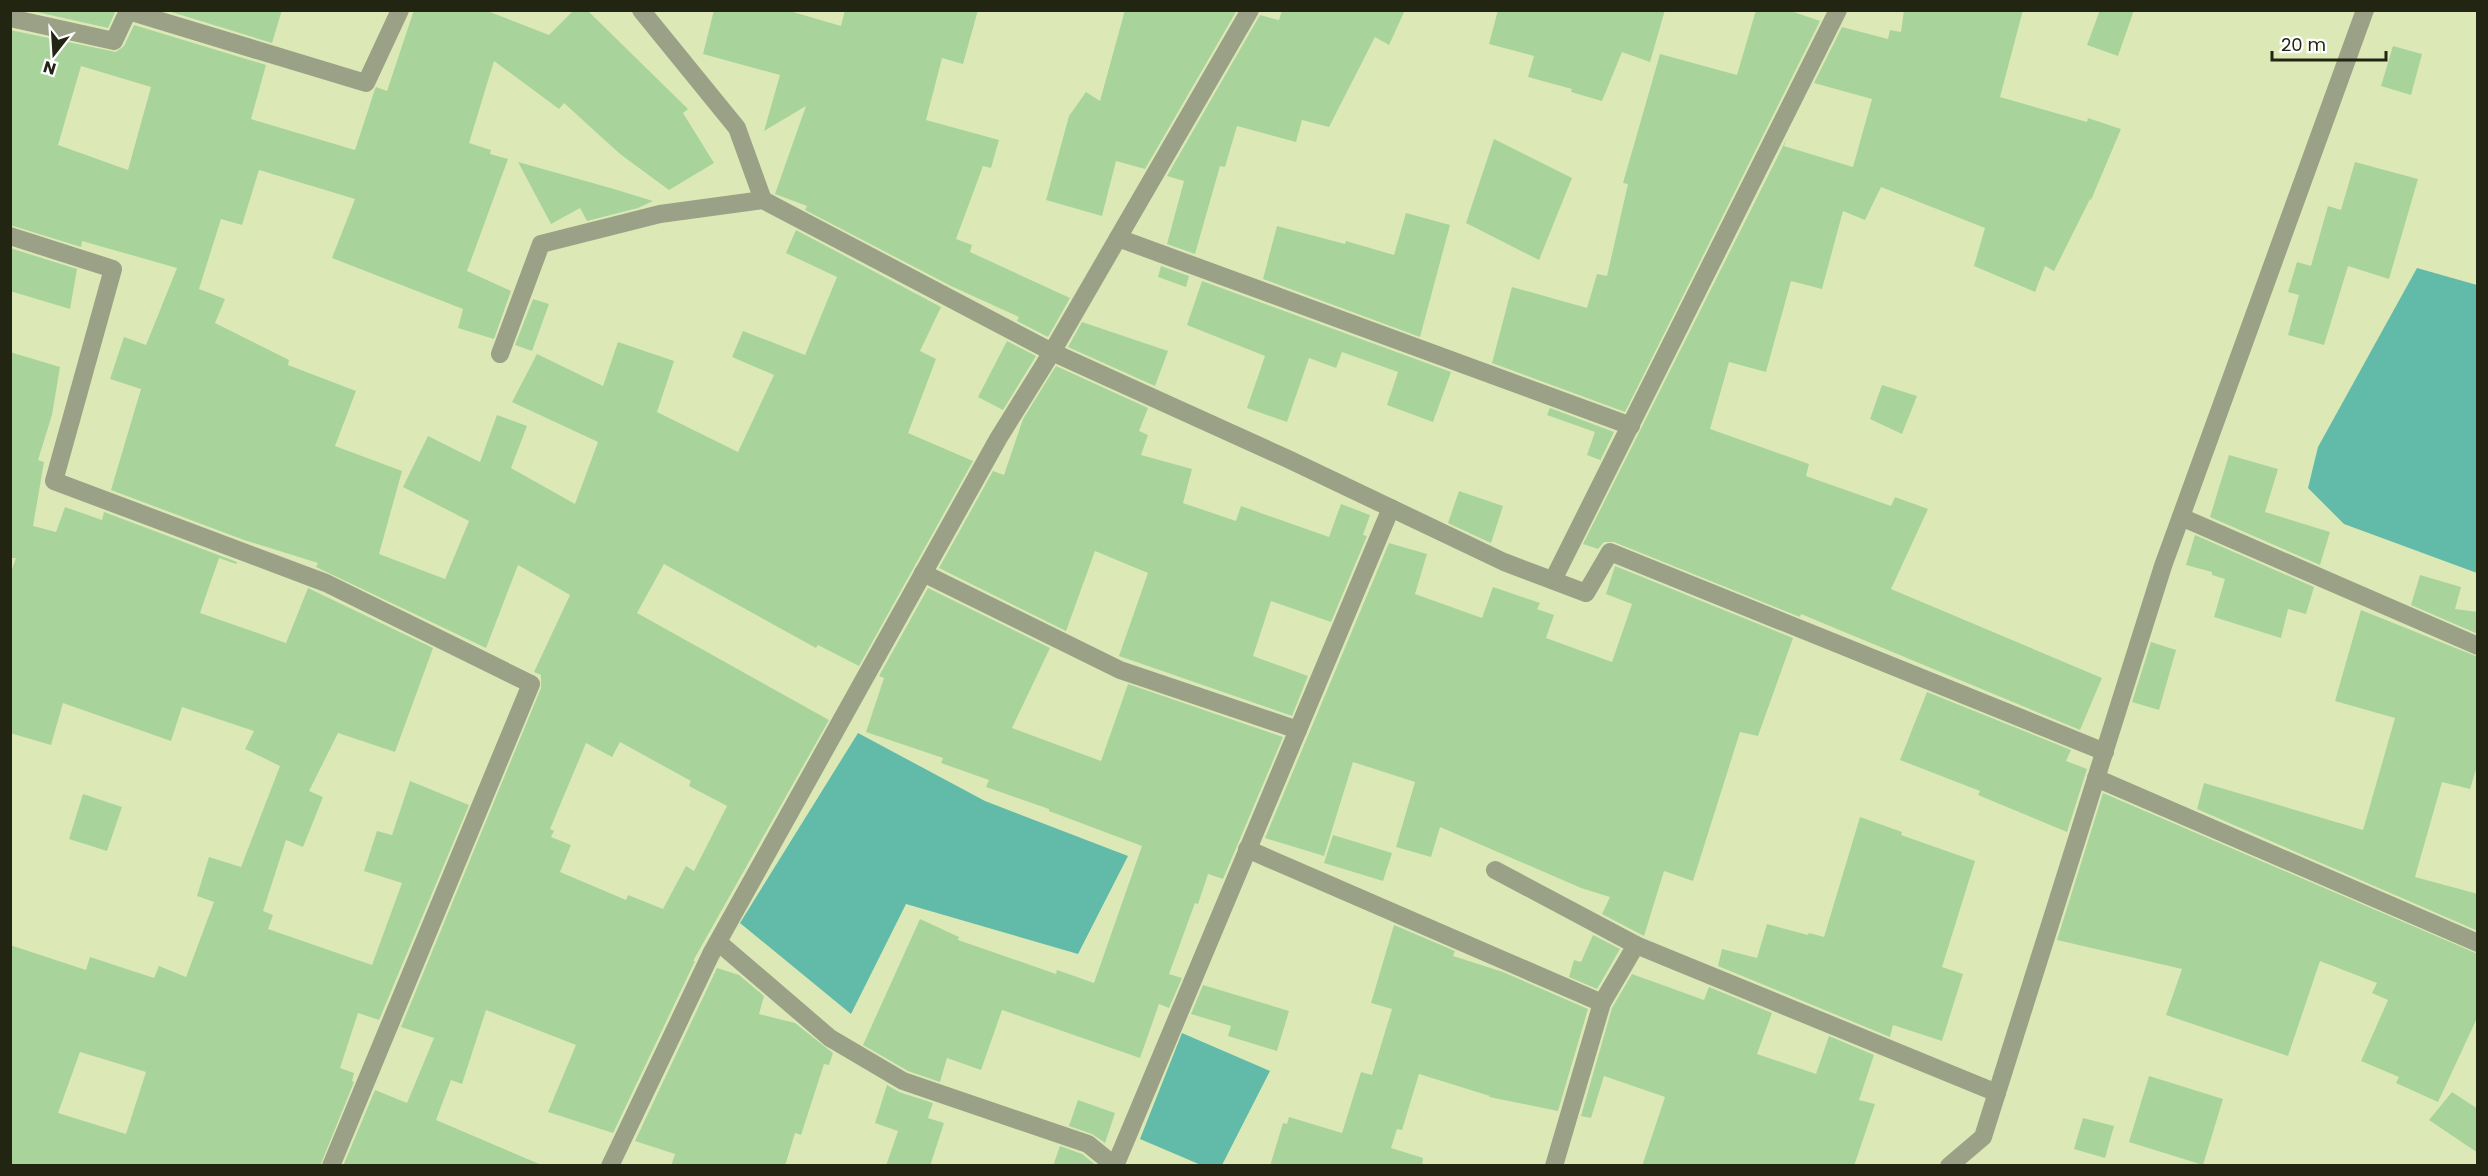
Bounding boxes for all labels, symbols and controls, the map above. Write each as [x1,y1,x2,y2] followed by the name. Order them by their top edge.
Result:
[24,24,84,84] north arrow
[2272,24,2386,62] scale bar
[2281,32,2326,57] text: 20 m
[41,55,59,81] text: N

